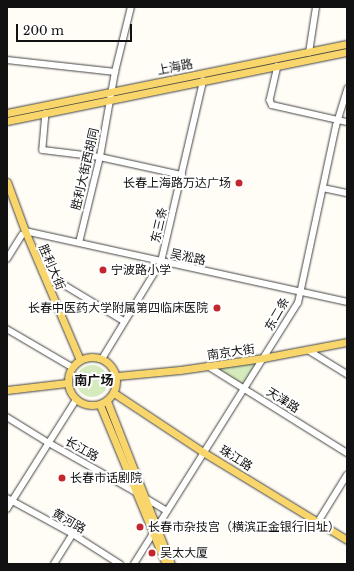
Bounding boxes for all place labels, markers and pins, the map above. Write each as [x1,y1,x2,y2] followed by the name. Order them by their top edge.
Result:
[123,176,231,190] place label: 长春上海路万达广场
[234,178,244,188] marker: 长春上海路万达广场
[111,263,171,277] place label: 宁波路小学
[98,265,108,275] marker: 宁波路小学
[28,301,208,315] place label: 长春中医药大学附属第四临床医院
[211,302,223,314] marker: 长春中医药大学附属第四临床医院
[70,471,142,485] place label: 长春市话剧院
[57,473,67,483] marker: 长春市话剧院
[148,520,340,534] place label: 长春市杂技宫（横滨正金银行旧址）
[135,522,145,532] marker: 长春市杂技宫（横滨正金银行旧址）
[160,546,208,560] place label: 吴太大厦
[147,548,157,558] marker: 吴太大厦

